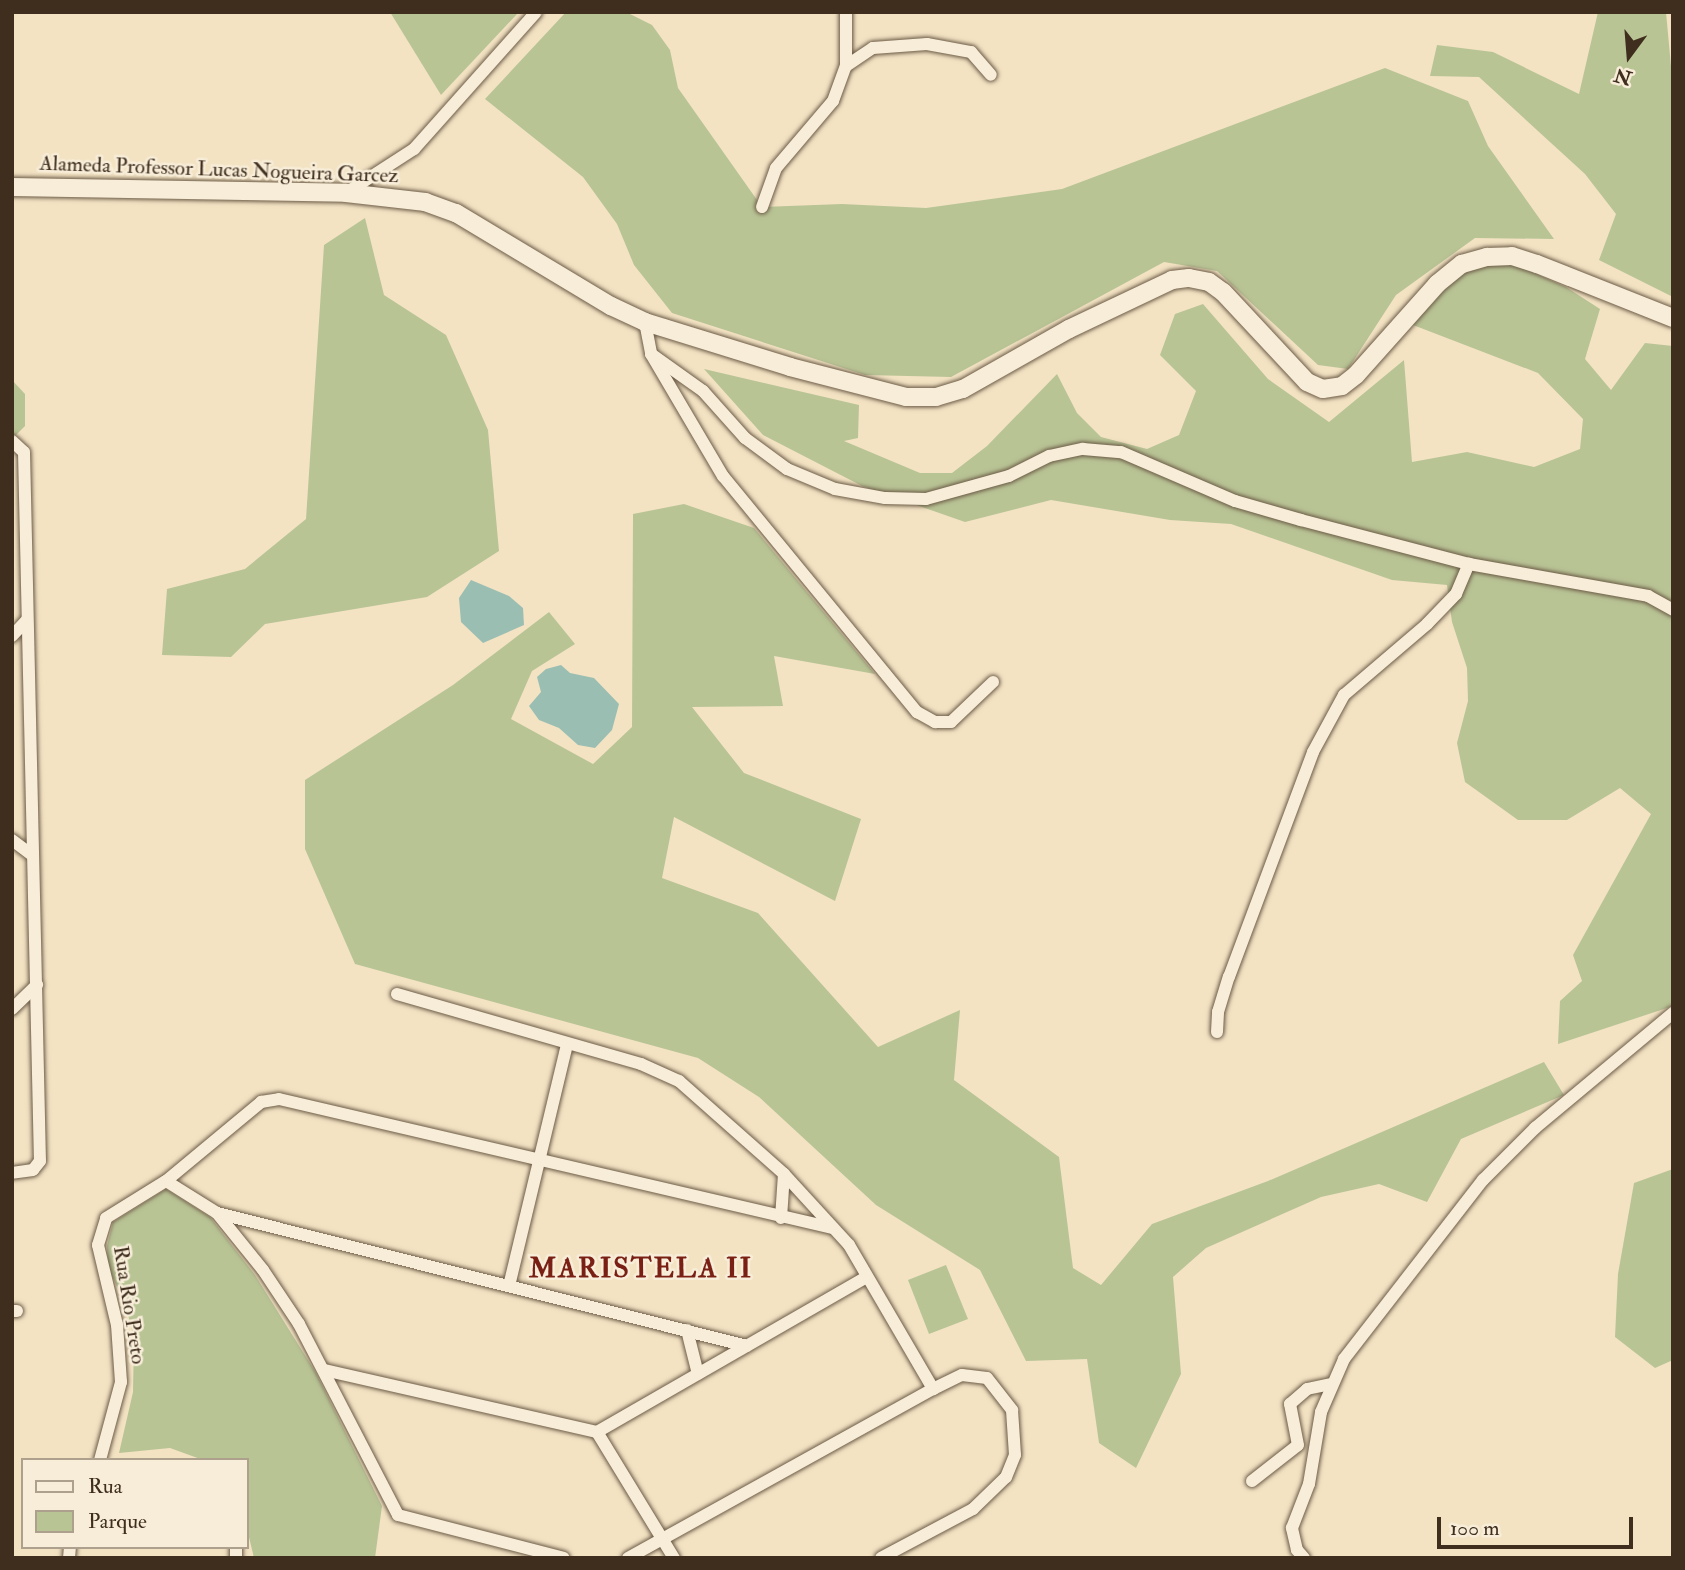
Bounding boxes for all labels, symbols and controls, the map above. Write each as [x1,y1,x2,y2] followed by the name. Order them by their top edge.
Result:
[1594,21,1664,91] north arrow
[1612,62,1635,90] text: N
[39,151,399,189] street label: Alameda Professor Lucas Nogueira Garcez
[107,1244,151,1366] street label: Rua Rio Preto
[531,1252,751,1286] district label: MARISTELA II
[21,1458,248,1549] legend
[88,1473,122,1500] text: Rua
[1440,1504,1636,1548] scale bar
[88,1508,147,1535] text: Parque
[1450,1515,1500,1542] text: 100 m

